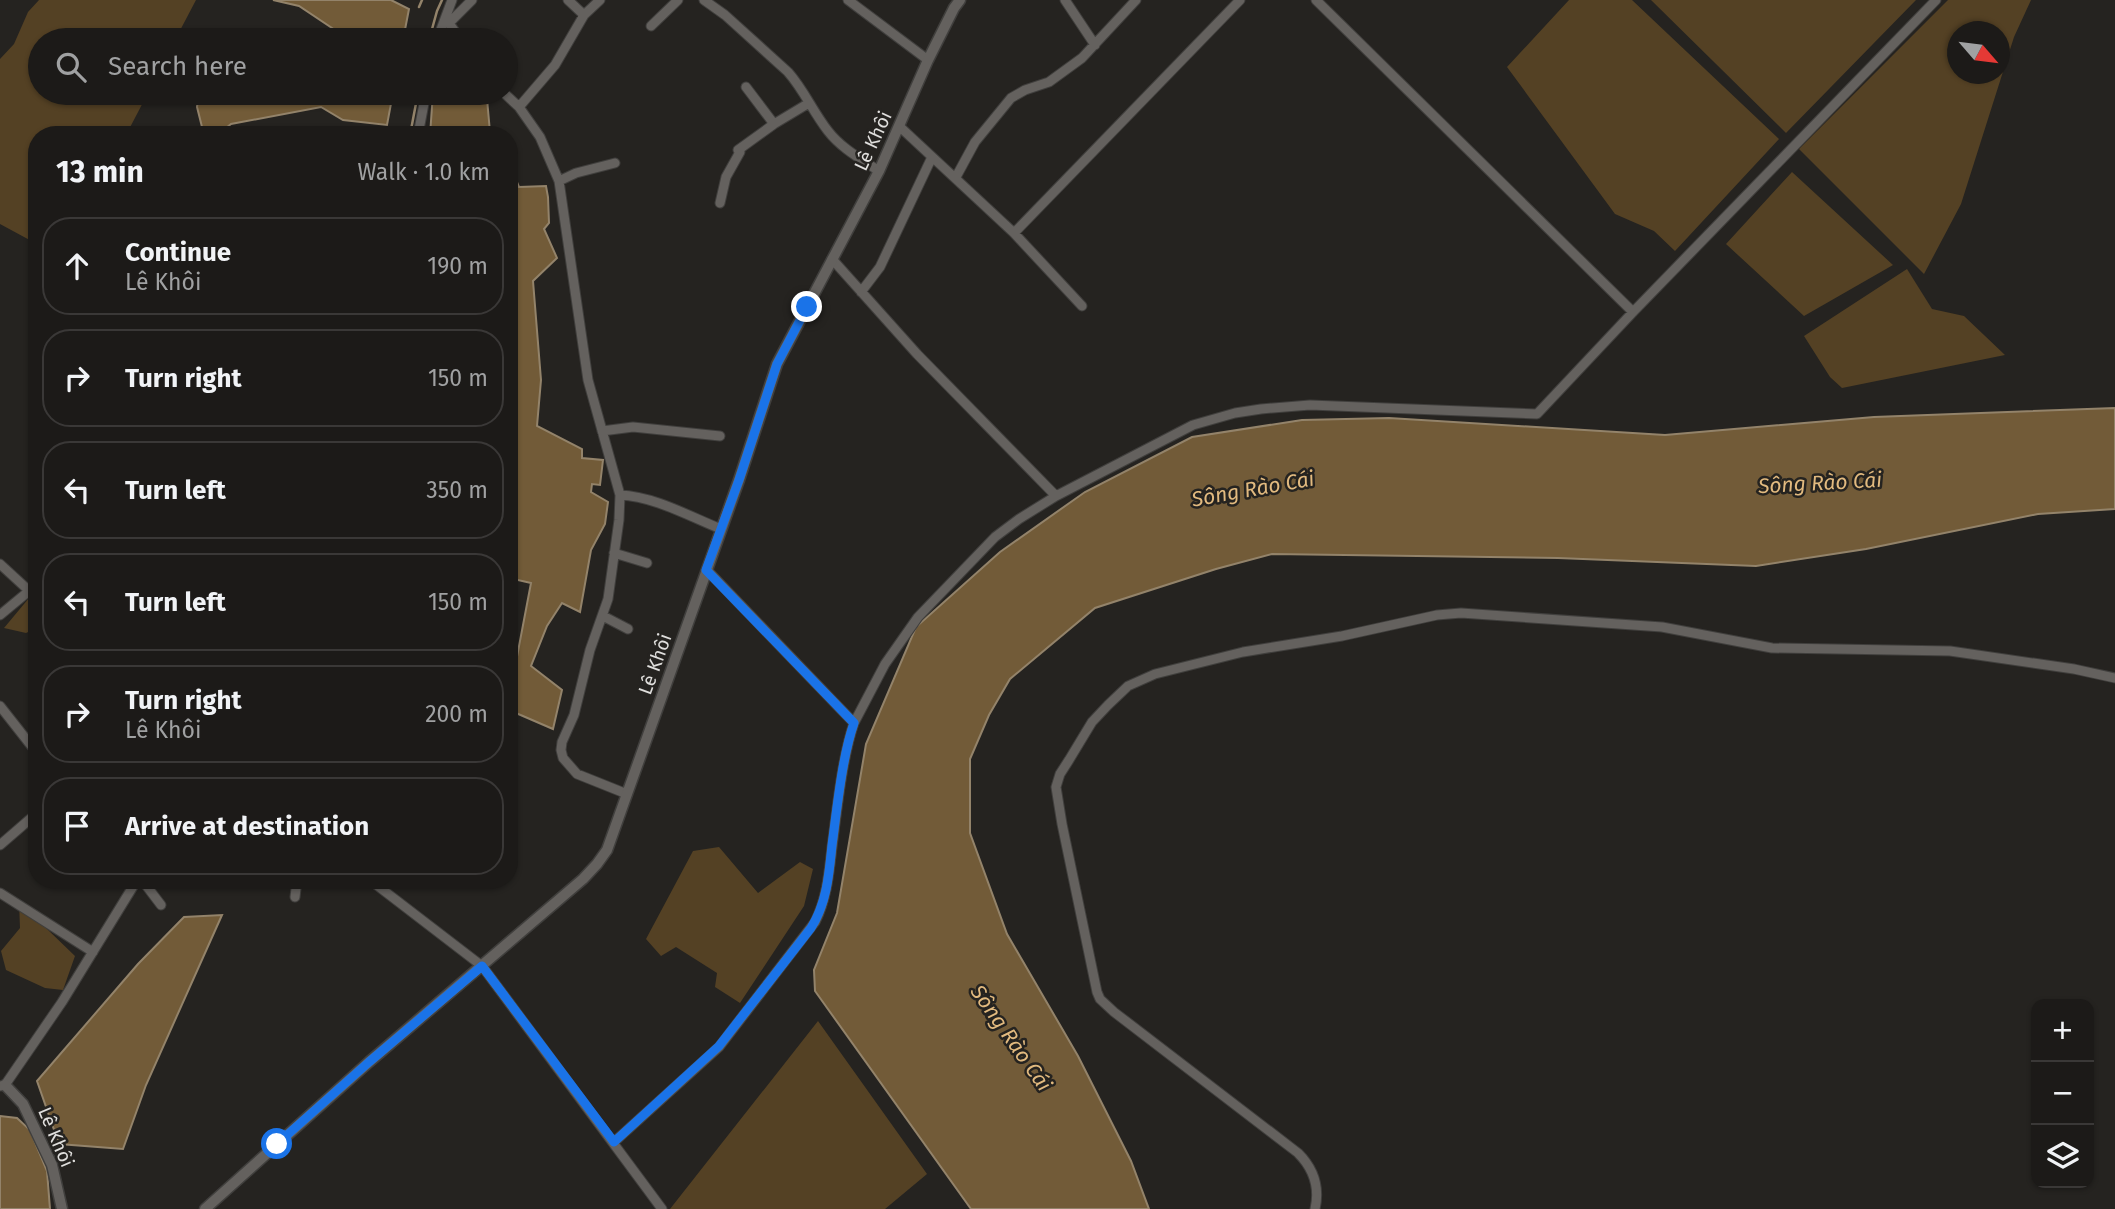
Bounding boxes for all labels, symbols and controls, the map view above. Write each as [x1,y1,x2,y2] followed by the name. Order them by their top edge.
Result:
[1947,21,2010,84] north arrow
[28,28,518,105] search box
[52,48,90,86] icon: search
[108,51,247,82] text: Search here
[849,108,897,174] street label: Lê Khôi
[56,154,144,190] text: 13 min
[358,158,490,186] text: Walk · 1.0 km
[125,237,231,268] text: Continue
[58,247,96,285] icon: ahead
[427,252,488,280] text: 190 m
[125,268,201,296] text: Lê Khôi
[791,291,822,322] route end
[58,359,96,397] icon: right
[125,363,242,394] text: Turn right
[428,364,488,392] text: 150 m
[1189,465,1316,513] water label: Sông Rào Cái
[1756,467,1883,499] water label: Sông Rào Cái
[58,471,96,509] icon: left
[125,475,226,506] text: Turn left
[426,476,488,504] text: 350 m
[58,583,96,621] icon: left
[125,587,226,618] text: Turn left
[428,588,488,616] text: 150 m
[633,630,677,698] street label: Lê Khôi
[125,685,242,716] text: Turn right
[58,695,96,733] icon: right
[425,700,488,728] text: 200 m
[125,716,201,744] text: Lê Khôi
[58,807,96,845] icon: arrive
[125,811,369,842] text: Arrive at destination
[964,979,1057,1096] water label: Sông Rào Cái
[2031,999,2094,1188] map controls
[2031,999,2094,1062] button: +
[2031,1062,2094,1125] button: −
[33,1103,79,1171] street label: Lê Khôi
[2031,1125,2094,1188] button: layers
[261,1128,292,1159] route start

